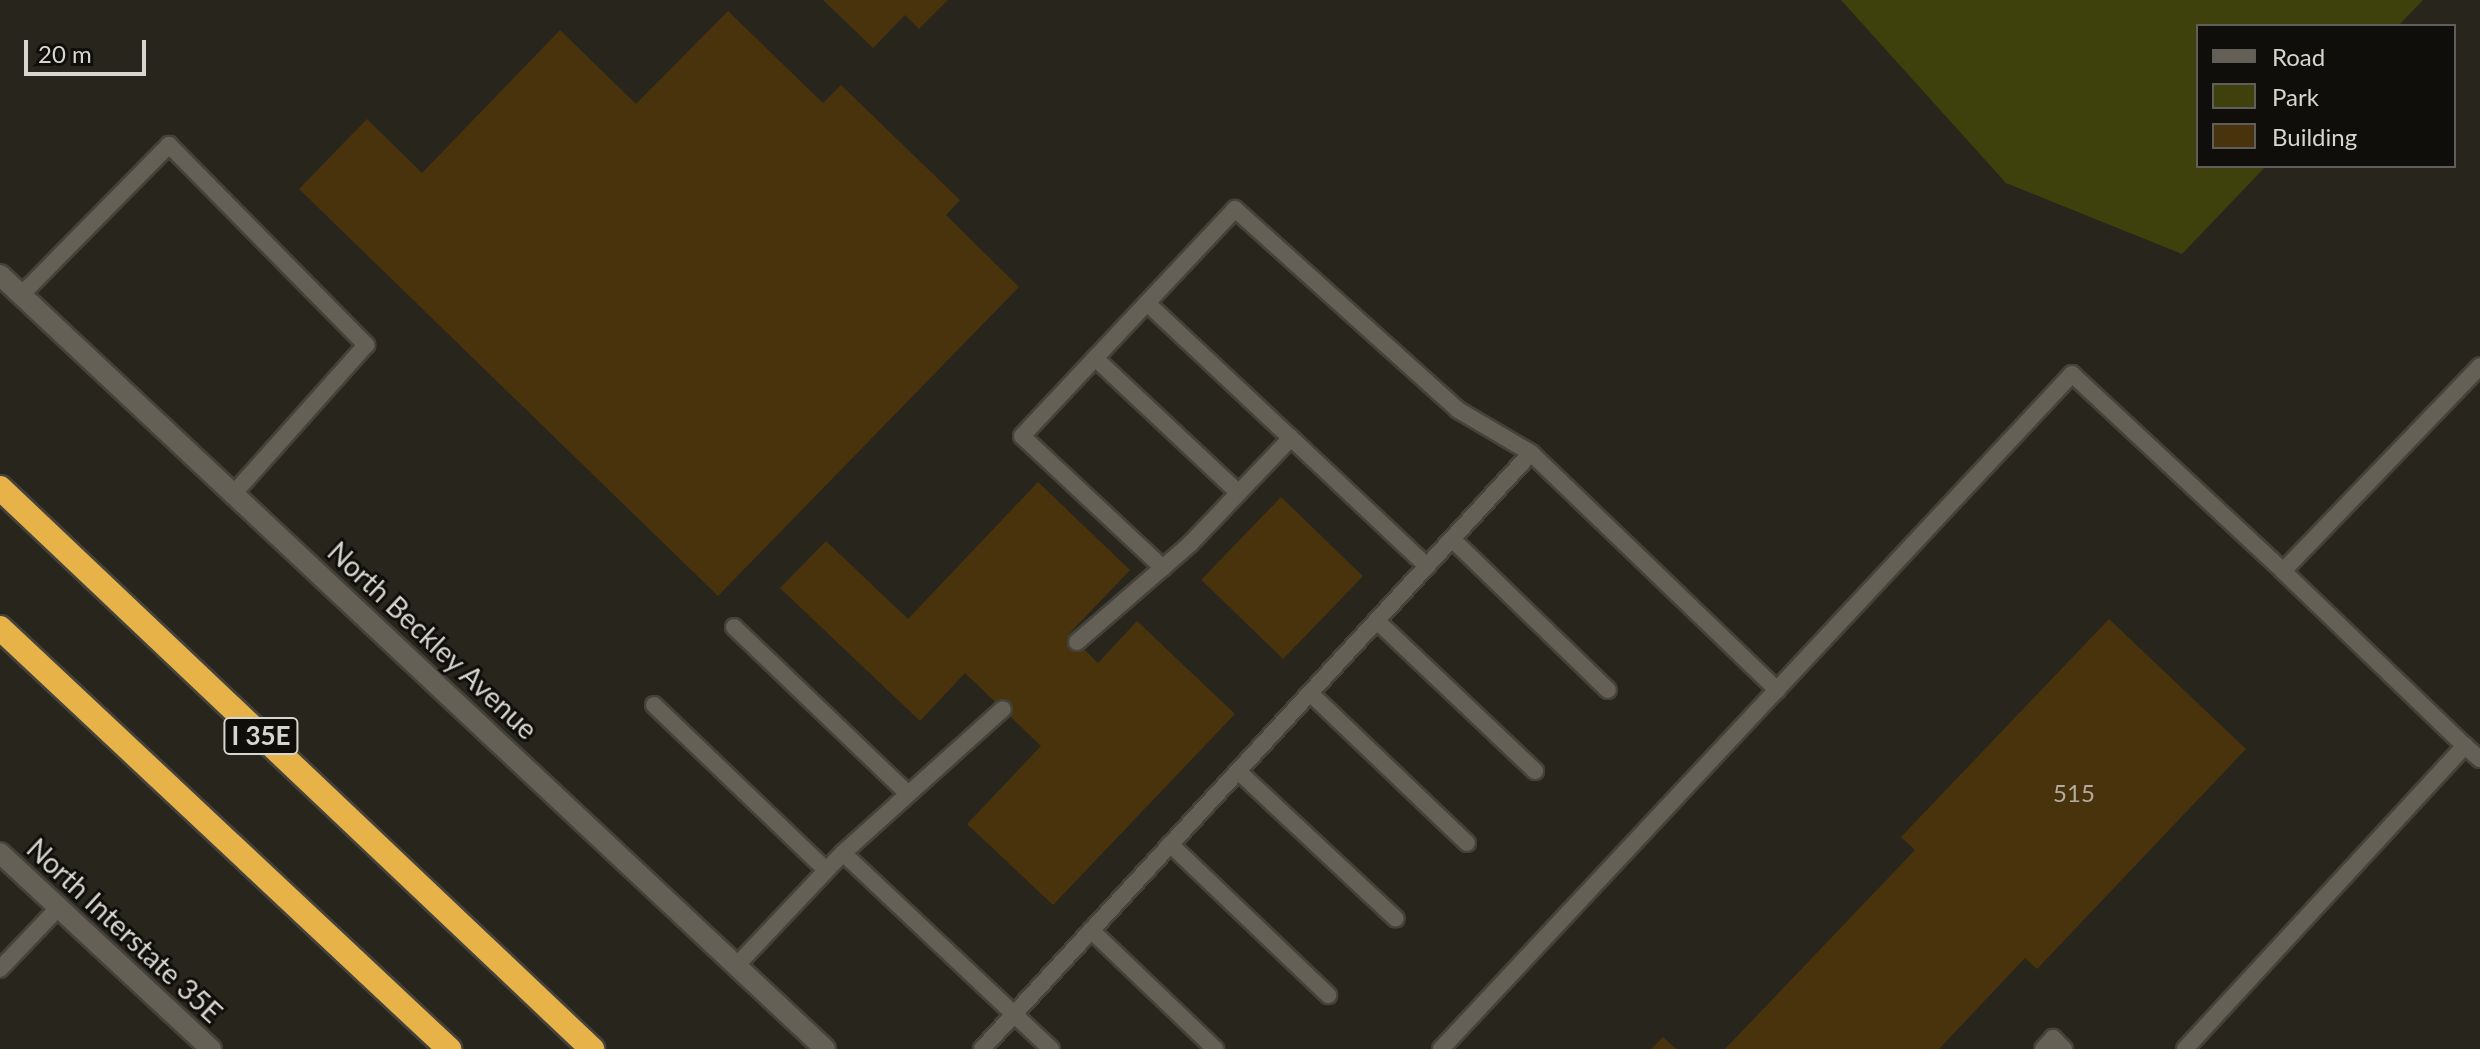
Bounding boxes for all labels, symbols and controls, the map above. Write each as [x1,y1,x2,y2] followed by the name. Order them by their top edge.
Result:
[28,24,150,74] scale bar
[2196,24,2456,168] legend
[38,39,92,68] text: 20 m
[2272,42,2325,71] text: Road
[2272,82,2319,111] text: Park
[2272,122,2357,151] text: Building
[321,534,545,746] street label: North Beckley Avenue
[223,714,299,758] road number: I 35E
[2053,779,2095,807] house number: 515
[21,831,229,1029] street label: North Interstate 35E

